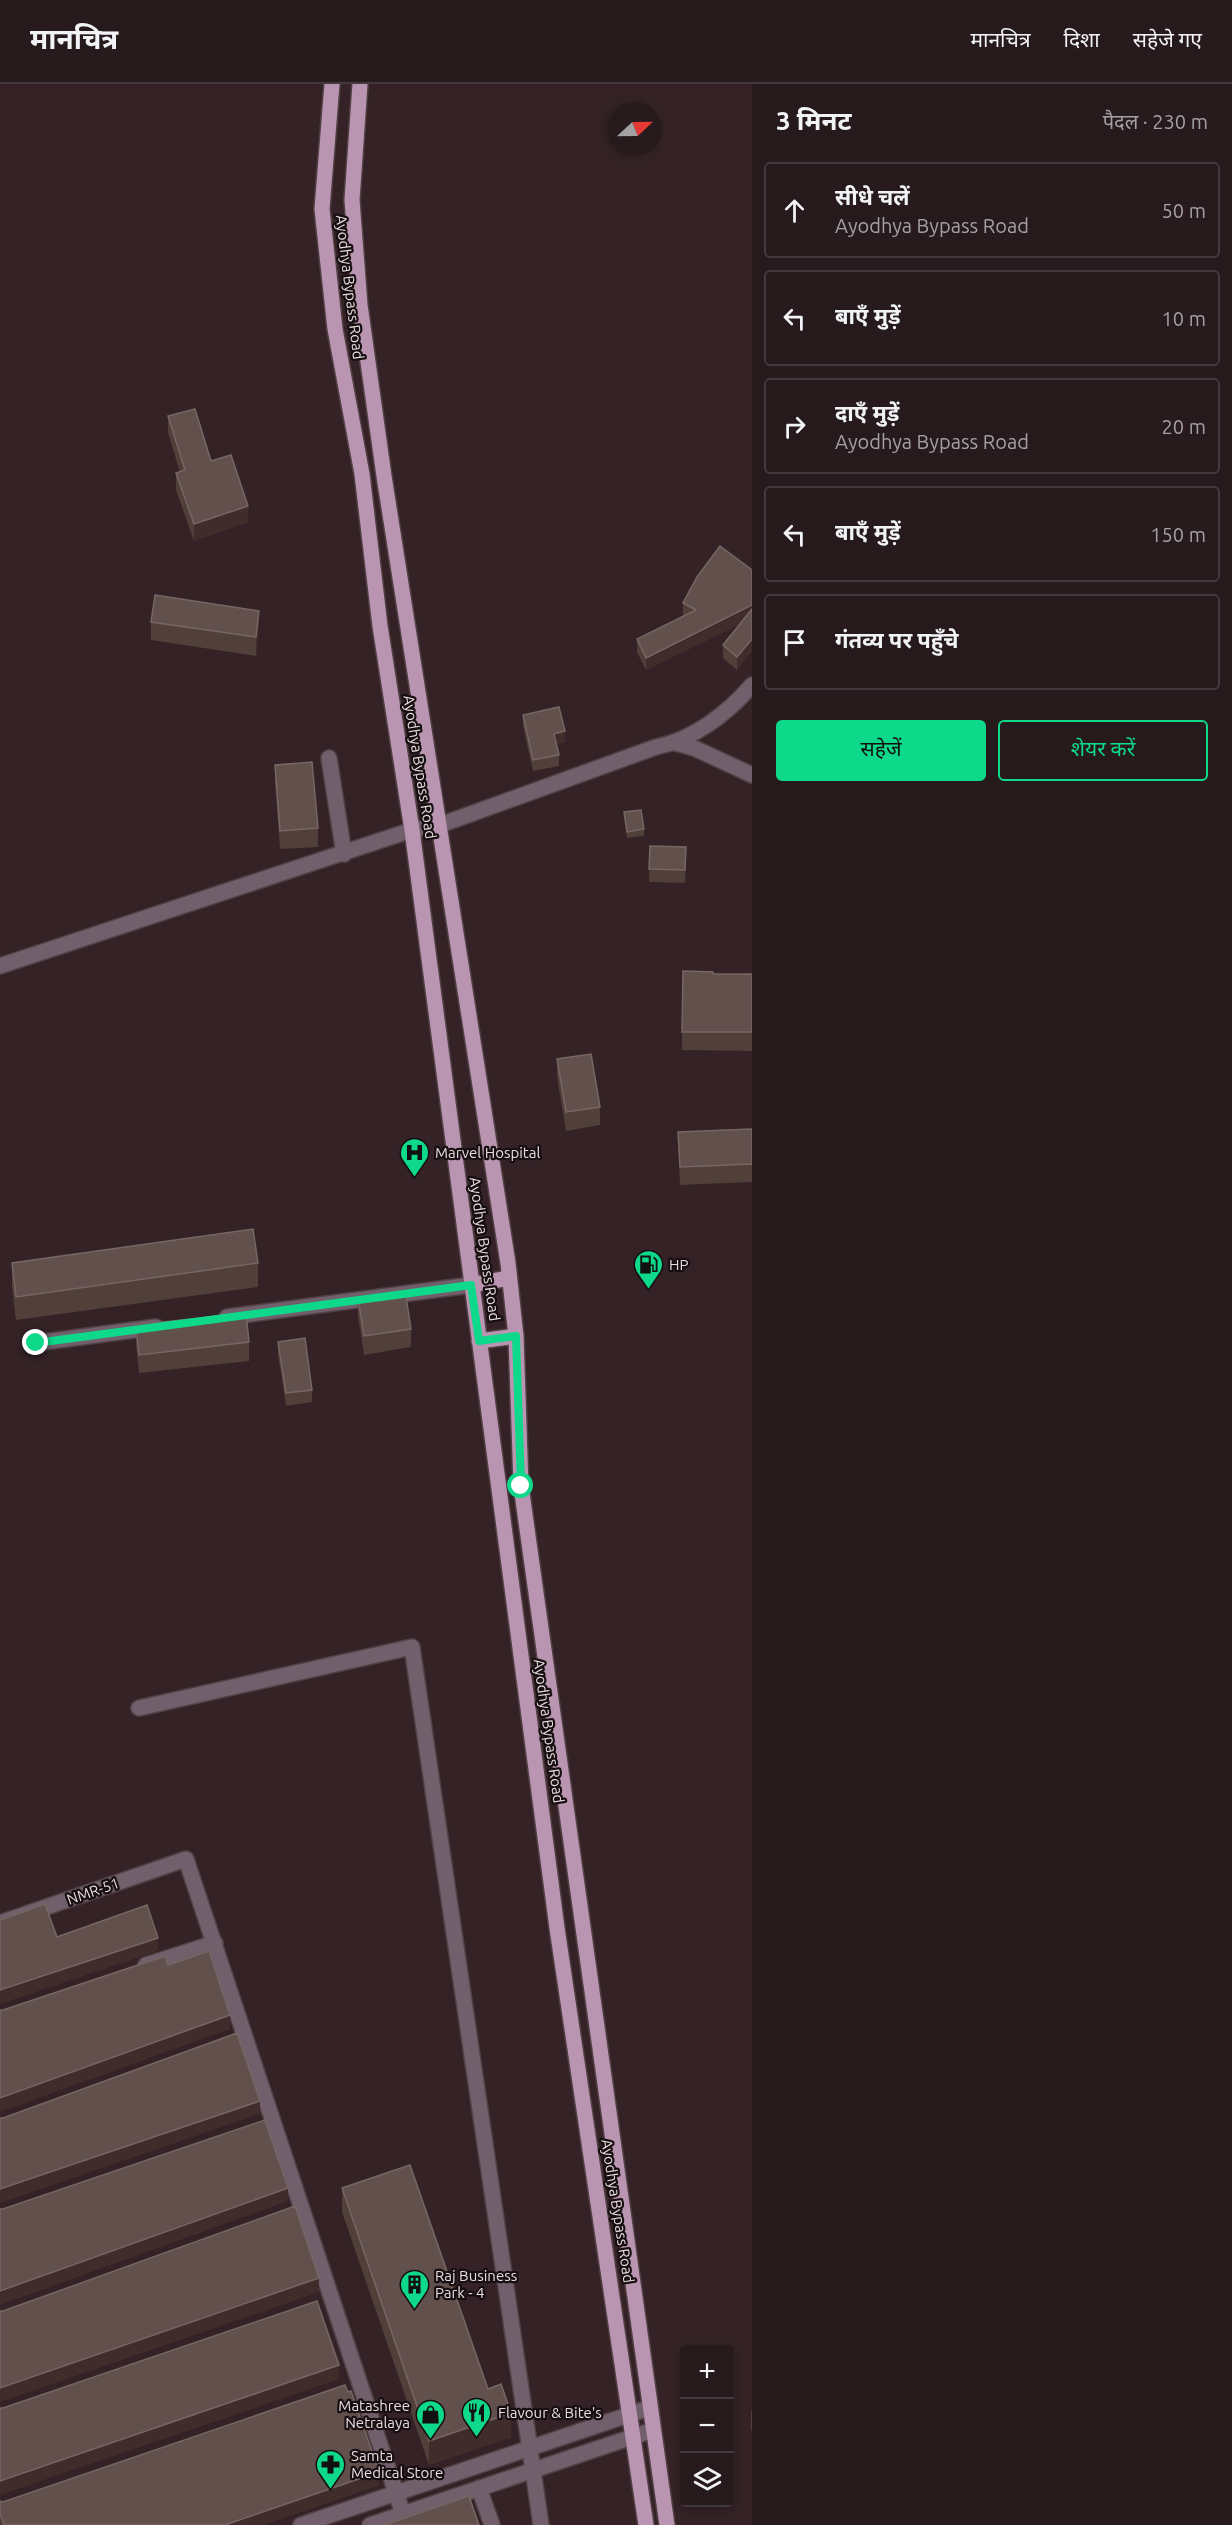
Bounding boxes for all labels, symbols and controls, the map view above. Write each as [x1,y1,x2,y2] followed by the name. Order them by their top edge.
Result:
[30,23,118,54] text: मानचित्र
[970,27,1031,51] text: मानचित्र
[1064,27,1100,51] text: दिशा
[1133,27,1202,51] text: सहेजे गए
[608,102,662,156] north arrow
[776,106,851,135] text: 3 मिनट
[1103,110,1208,133] text: पैदल · 230 m
[835,184,910,209] text: सीधे चलें
[778,194,811,227] icon: ahead
[1162,199,1206,222] text: 50 m
[333,214,367,360] street label: Ayodhya Bypass Road
[835,214,1029,237] text: Ayodhya Bypass Road
[778,302,811,335] icon: left
[835,303,901,328] text: बाएँ मुड़ें
[1162,307,1206,330] text: 10 m
[835,400,899,425] text: दाएँ मुड़ें
[778,410,811,443] icon: right
[1162,415,1206,438] text: 20 m
[835,430,1029,453] text: Ayodhya Bypass Road
[778,518,811,551] icon: left
[835,519,901,544] text: बाएँ मुड़ें
[1150,523,1206,546] text: 150 m
[778,626,811,659] icon: arrive
[835,627,959,652] text: गंतव्य पर पहुँचे
[400,694,440,840] street label: Ayodhya Bypass Road
[776,720,986,781] button: सहेजें
[998,720,1208,781] button: शेयर करें
[398,1136,430,1178] hospital icon: Marvel Hospital
[435,1144,540,1161] place label: Marvel Hospital
[466,1176,504,1322] street label: Ayodhya Bypass Road
[632,1248,664,1290] fuel station icon: HP
[669,1256,688,1273] place label: HP
[22,1329,48,1355] route end
[507,1472,533,1498] route start
[530,1658,568,1804] street label: Ayodhya Bypass Road
[65,1874,121,1908] street label: NMR-51
[598,2138,638,2284] street label: Ayodhya Bypass Road
[435,2267,517,2301] place label: Raj Business Park - 4
[398,2268,430,2310] building icon: Raj Business Park - 4
[680,2345,734,2507] map controls
[680,2345,734,2399] button: +
[461,2396,493,2438] restaurant icon: Flavour & Bite's
[338,2397,410,2431] place label: Matashree Netralaya
[415,2398,447,2440] shop icon: Matashree Netralaya
[680,2399,734,2453] button: −
[498,2404,602,2421] place label: Flavour & Bite's
[351,2447,443,2481] place label: Samta Medical Store
[314,2448,346,2490] pharmacy icon: Samta Medical Store
[680,2453,734,2507] button: layers

